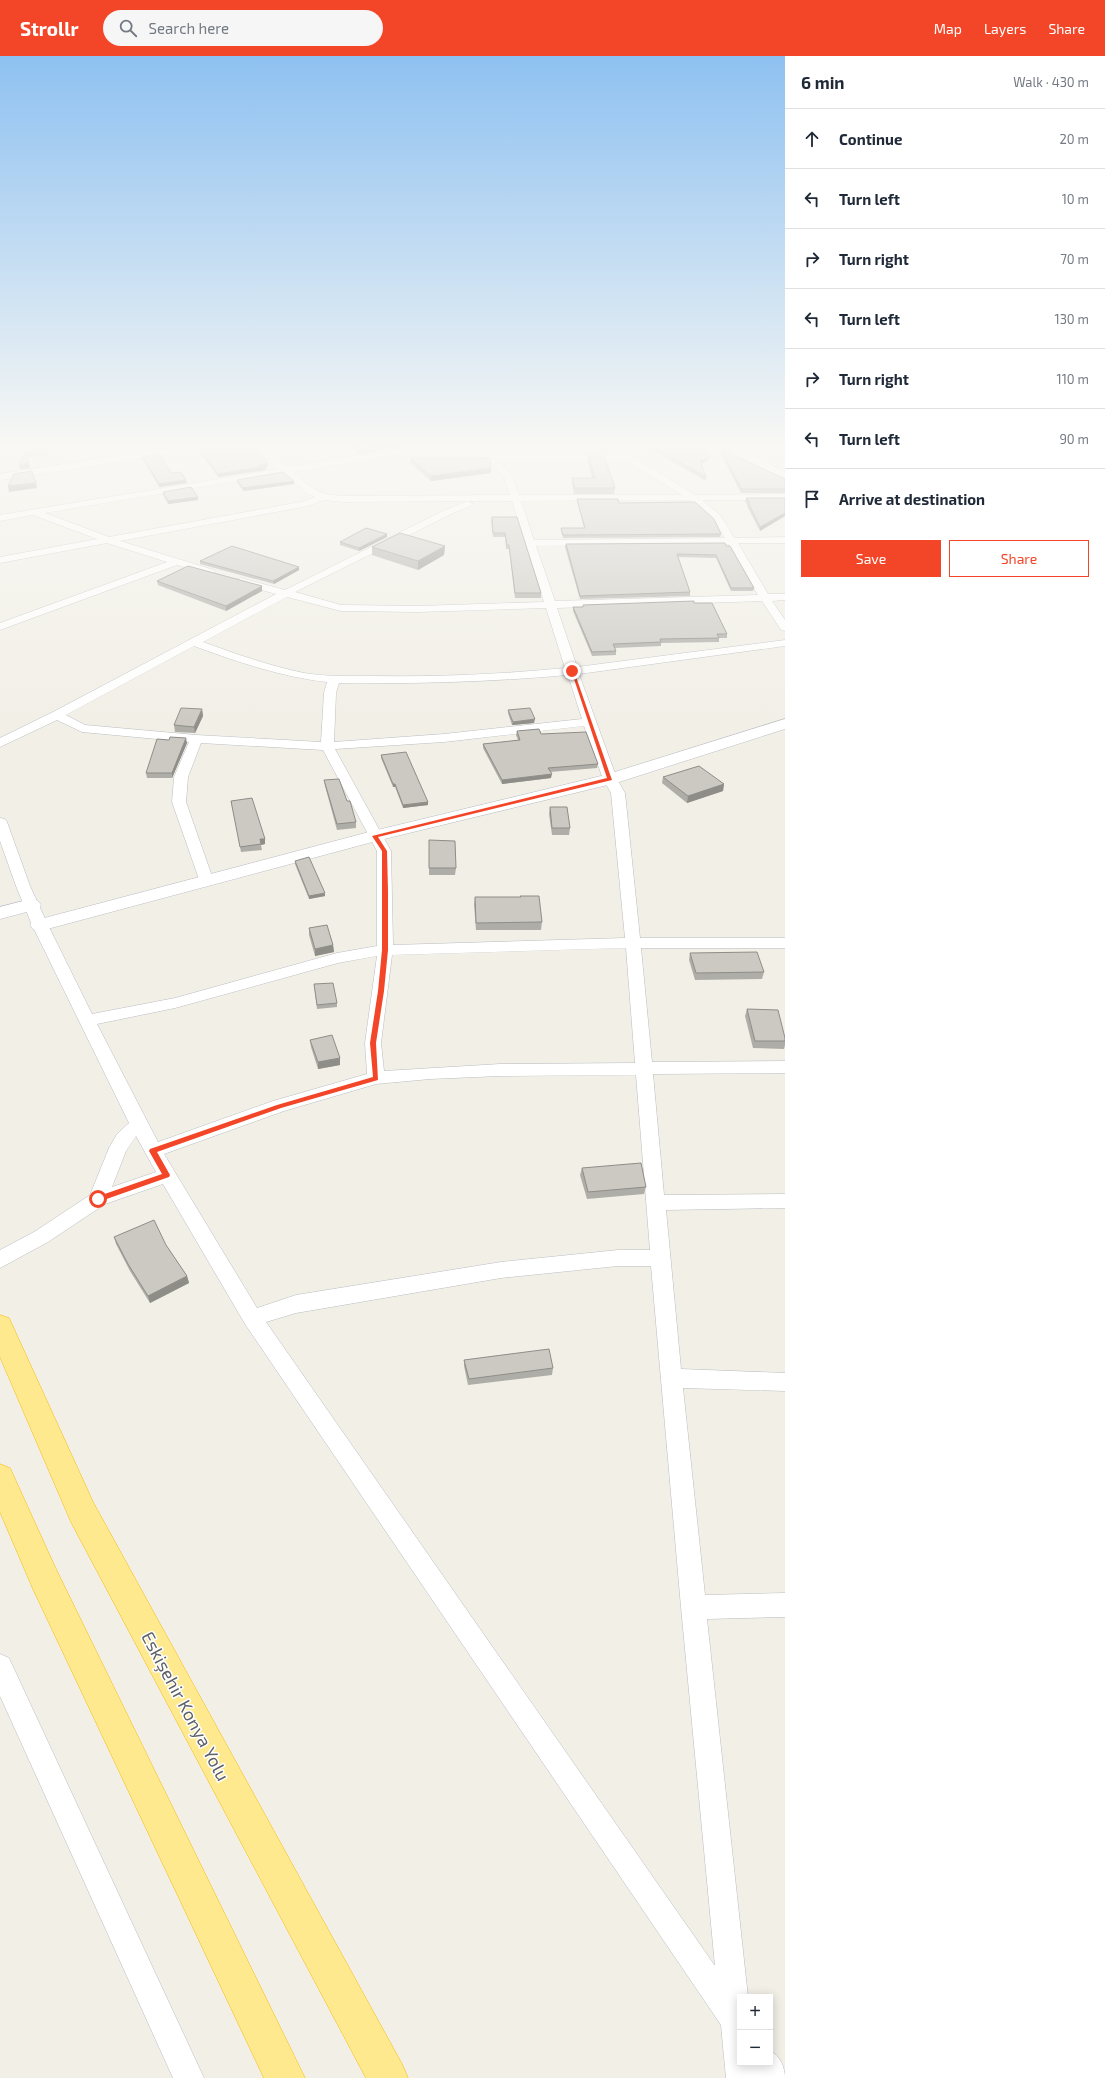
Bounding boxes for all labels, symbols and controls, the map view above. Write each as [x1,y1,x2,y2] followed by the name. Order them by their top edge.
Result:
[103,10,383,46] search box
[20,17,79,40] text: Strollr
[117,17,139,39] icon: search
[149,19,229,37] text: Search here
[934,20,962,37] text: Map
[984,20,1026,37] text: Layers
[1048,20,1085,37] text: Share
[801,72,845,92] text: 6 min
[1013,74,1089,90] text: Walk · 430 m
[801,128,823,150] icon: ahead
[839,130,902,148] text: Continue
[1060,131,1089,147] text: 20 m
[801,188,823,210] icon: left
[839,190,900,208] text: Turn left
[1062,191,1089,207] text: 10 m
[801,248,823,270] icon: right
[839,250,909,268] text: Turn right
[1060,251,1089,267] text: 70 m
[801,308,823,330] icon: left
[839,310,900,328] text: Turn left
[1054,311,1089,327] text: 130 m
[801,368,823,390] icon: right
[839,370,909,388] text: Turn right
[1057,371,1089,387] text: 110 m
[801,428,823,450] icon: left
[839,430,900,448] text: Turn left
[1059,431,1089,447] text: 90 m
[801,488,823,510] icon: arrive
[839,490,985,508] text: Arrive at destination
[801,540,941,577] button: Save
[949,540,1089,577] button: Share
[563,662,581,680] route end
[89,1190,107,1208] route start
[136,1627,235,1785] street label: Eskişehir Konya Yolu
[737,1994,773,2066] map controls
[737,1994,773,2030] button: +
[737,2030,773,2066] button: −

